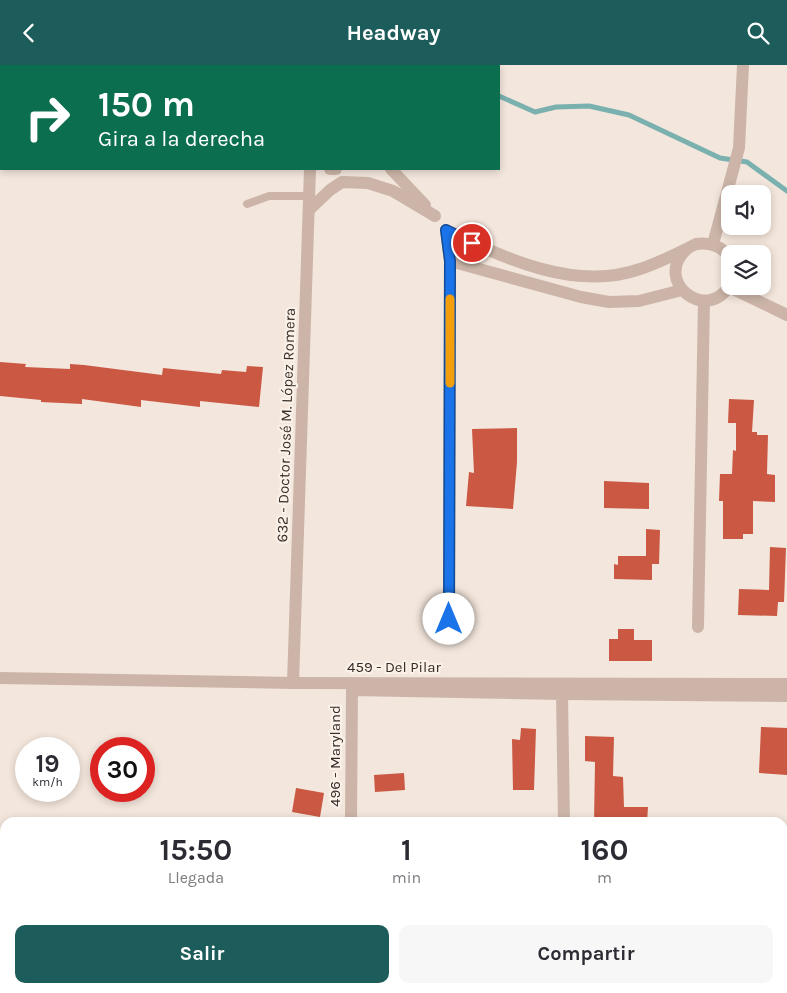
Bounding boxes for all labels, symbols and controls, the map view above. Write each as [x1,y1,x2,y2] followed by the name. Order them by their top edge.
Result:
[15,19,43,47] icon: back
[744,19,772,47] icon: search
[346,20,441,46] text: Headway
[98,84,195,125] text: 150 m
[15,85,80,150] icon: right
[98,126,265,152] text: Gira a la derecha
[721,185,771,295] map controls
[721,185,771,235] button: sound
[451,222,493,264] pin
[458,229,486,257] icon: arrive
[721,245,771,295] button: layers
[273,307,299,543] street label: 632 - Doctor José M. López Romera
[422,592,474,644] position arrow
[347,658,442,676] street label: 459 - Del Pilar
[326,705,344,807] street label: 496 - Maryland
[90,737,155,802] speed limit sign: 30
[35,749,60,778] text: 19
[32,775,63,789] text: km/h
[160,832,232,868] text: 15:50
[401,832,412,868] text: 1
[581,832,628,868] text: 160
[168,868,224,887] text: Llegada
[392,868,421,887] text: min
[597,868,612,887] text: m
[15,925,389,983] button: Salir
[399,925,773,983] button: Compartir

